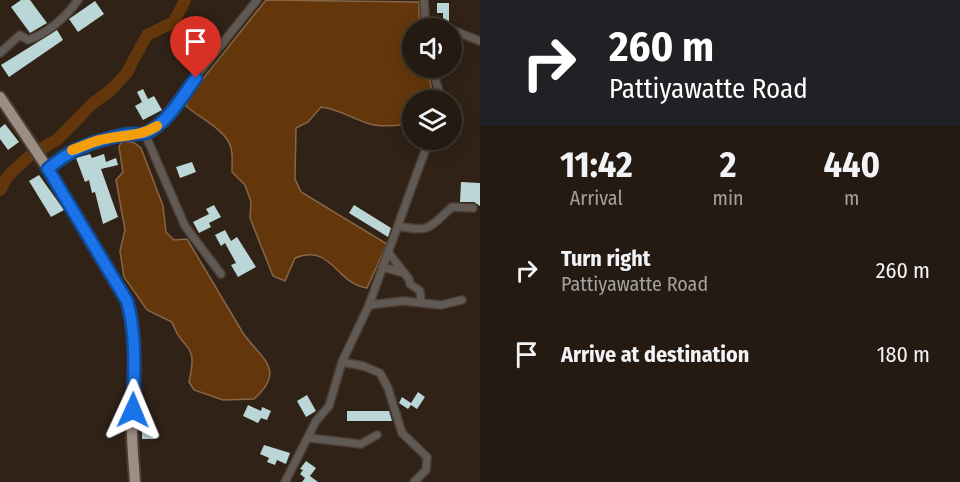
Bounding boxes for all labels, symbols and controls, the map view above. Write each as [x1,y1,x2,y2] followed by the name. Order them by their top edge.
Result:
[170,16,221,78] pin
[402,18,462,150] map controls
[402,18,462,78] button: sound
[609,22,714,72] text: 260 m
[510,24,588,102] icon: right
[179,25,212,58] icon: arrive
[609,73,808,105] text: Pattiyawatte Road
[402,90,462,150] button: layers
[560,143,633,187] text: 11:42
[720,143,736,187] text: 2
[823,143,880,187] text: 440
[570,186,623,210] text: Arrival
[713,186,743,210] text: min
[844,186,859,210] text: m
[561,245,650,272] text: Turn right
[510,254,543,287] icon: right
[876,257,930,284] text: 260 m
[561,272,708,296] text: Pattiyawatte Road
[510,338,543,371] icon: arrive
[561,341,749,368] text: Arrive at destination
[877,341,930,368] text: 180 m
[101,378,165,442] position arrow

